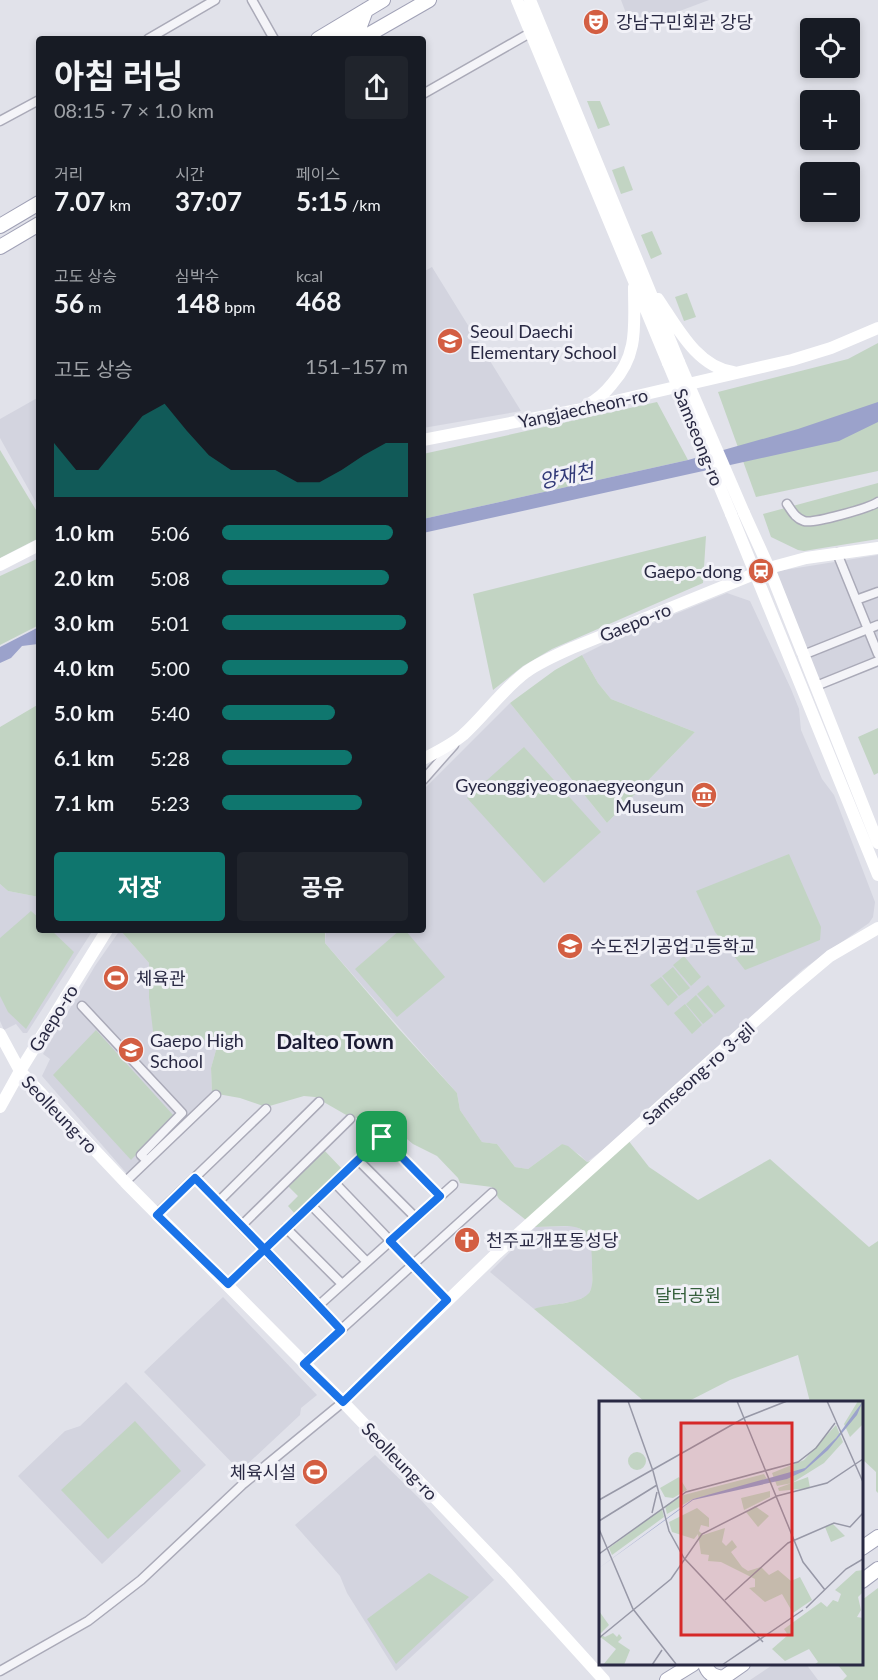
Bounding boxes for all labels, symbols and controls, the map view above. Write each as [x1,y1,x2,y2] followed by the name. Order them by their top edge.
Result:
[581,7,611,37] theatre icon: 강남구민회관 강당
[616,11,753,33] place label: 강남구민회관 강당
[800,18,860,222] map controls
[800,18,860,78] button: locate
[54,55,183,95] text: 아침 러닝
[345,56,408,119] button: share
[800,90,860,150] button: +
[54,98,214,122] text: 08:15 · 7 × 1.0 km
[800,162,860,222] button: −
[54,164,83,183] text: 거리
[175,164,204,183] text: 시간
[296,164,340,183] text: 페이스
[54,185,105,217] text: 7.07
[175,185,242,217] text: 37:07
[296,185,348,217] text: 5:15
[105,195,131,214] text: km
[348,195,381,214] text: /km
[54,266,117,285] text: 고도 상승
[175,266,219,285] text: 심박수
[296,266,323,285] text: kcal
[296,285,341,317] text: 468
[54,287,84,319] text: 56
[175,287,220,319] text: 148
[84,297,101,316] text: m
[220,297,255,316] text: bpm
[470,320,617,363] place label: Seoul Daechi Elementary School
[435,326,465,356] school or university icon: Seoul Daechi Elementary School
[305,354,408,378] text: 151–157 m
[54,357,133,381] text: 고도 상승
[516,384,650,432] street label: Yangjaecheon-ro
[669,385,729,489] street label: Samseong-ro
[537,457,598,492] water label: 양재천
[54,521,114,545] text: 1.0 km
[150,521,190,545] text: 5:06
[746,556,776,586] station icon: Gaepo-dong
[644,560,742,582] place label: Gaepo-dong
[54,566,114,590] text: 2.0 km
[150,566,190,590] text: 5:08
[596,598,674,646] street label: Gaepo-ro
[54,611,114,635] text: 3.0 km
[150,611,190,635] text: 5:01
[54,656,114,680] text: 4.0 km
[150,656,190,680] text: 5:00
[54,701,114,725] text: 5.0 km
[150,701,190,725] text: 5:40
[54,746,114,770] text: 6.1 km
[150,746,190,770] text: 5:28
[455,774,684,817] place label: Gyeonggiyeogonaegyeongun Museum
[689,780,719,810] museum icon: Gyeonggiyeogonaegyeongun Museum
[54,791,114,815] text: 7.1 km
[150,791,190,815] text: 5:23
[54,852,225,921] button: 저장
[237,852,408,921] button: 공유
[555,931,585,961] school or university icon: 수도전기공업고등학교
[590,935,756,957] place label: 수도전기공업고등학교
[101,963,131,993] sports icon: 체육관
[136,967,186,989] place label: 체육관
[24,980,82,1056] street label: Gaepo-ro
[637,1017,759,1129] street label: Samseong-ro 3-gil
[276,1028,394,1053] district label: Dalteo Town
[150,1029,244,1072] place label: Gaepo High School
[116,1035,146,1065] school or university icon: Gaepo High School
[17,1070,103,1158] street label: Seolleung-ro
[356,1111,407,1162] pin
[365,1120,398,1153] icon: arrive
[452,1225,482,1255] church icon: 천주교개포동성당
[486,1229,618,1251] place label: 천주교개포동성당
[655,1284,721,1306] park label: 달터공원
[599,1401,863,1665] inset map
[357,1417,443,1505] street label: Seolleung-ro
[300,1457,330,1487] sports icon: 체육시설
[230,1461,296,1483] place label: 체육시설

